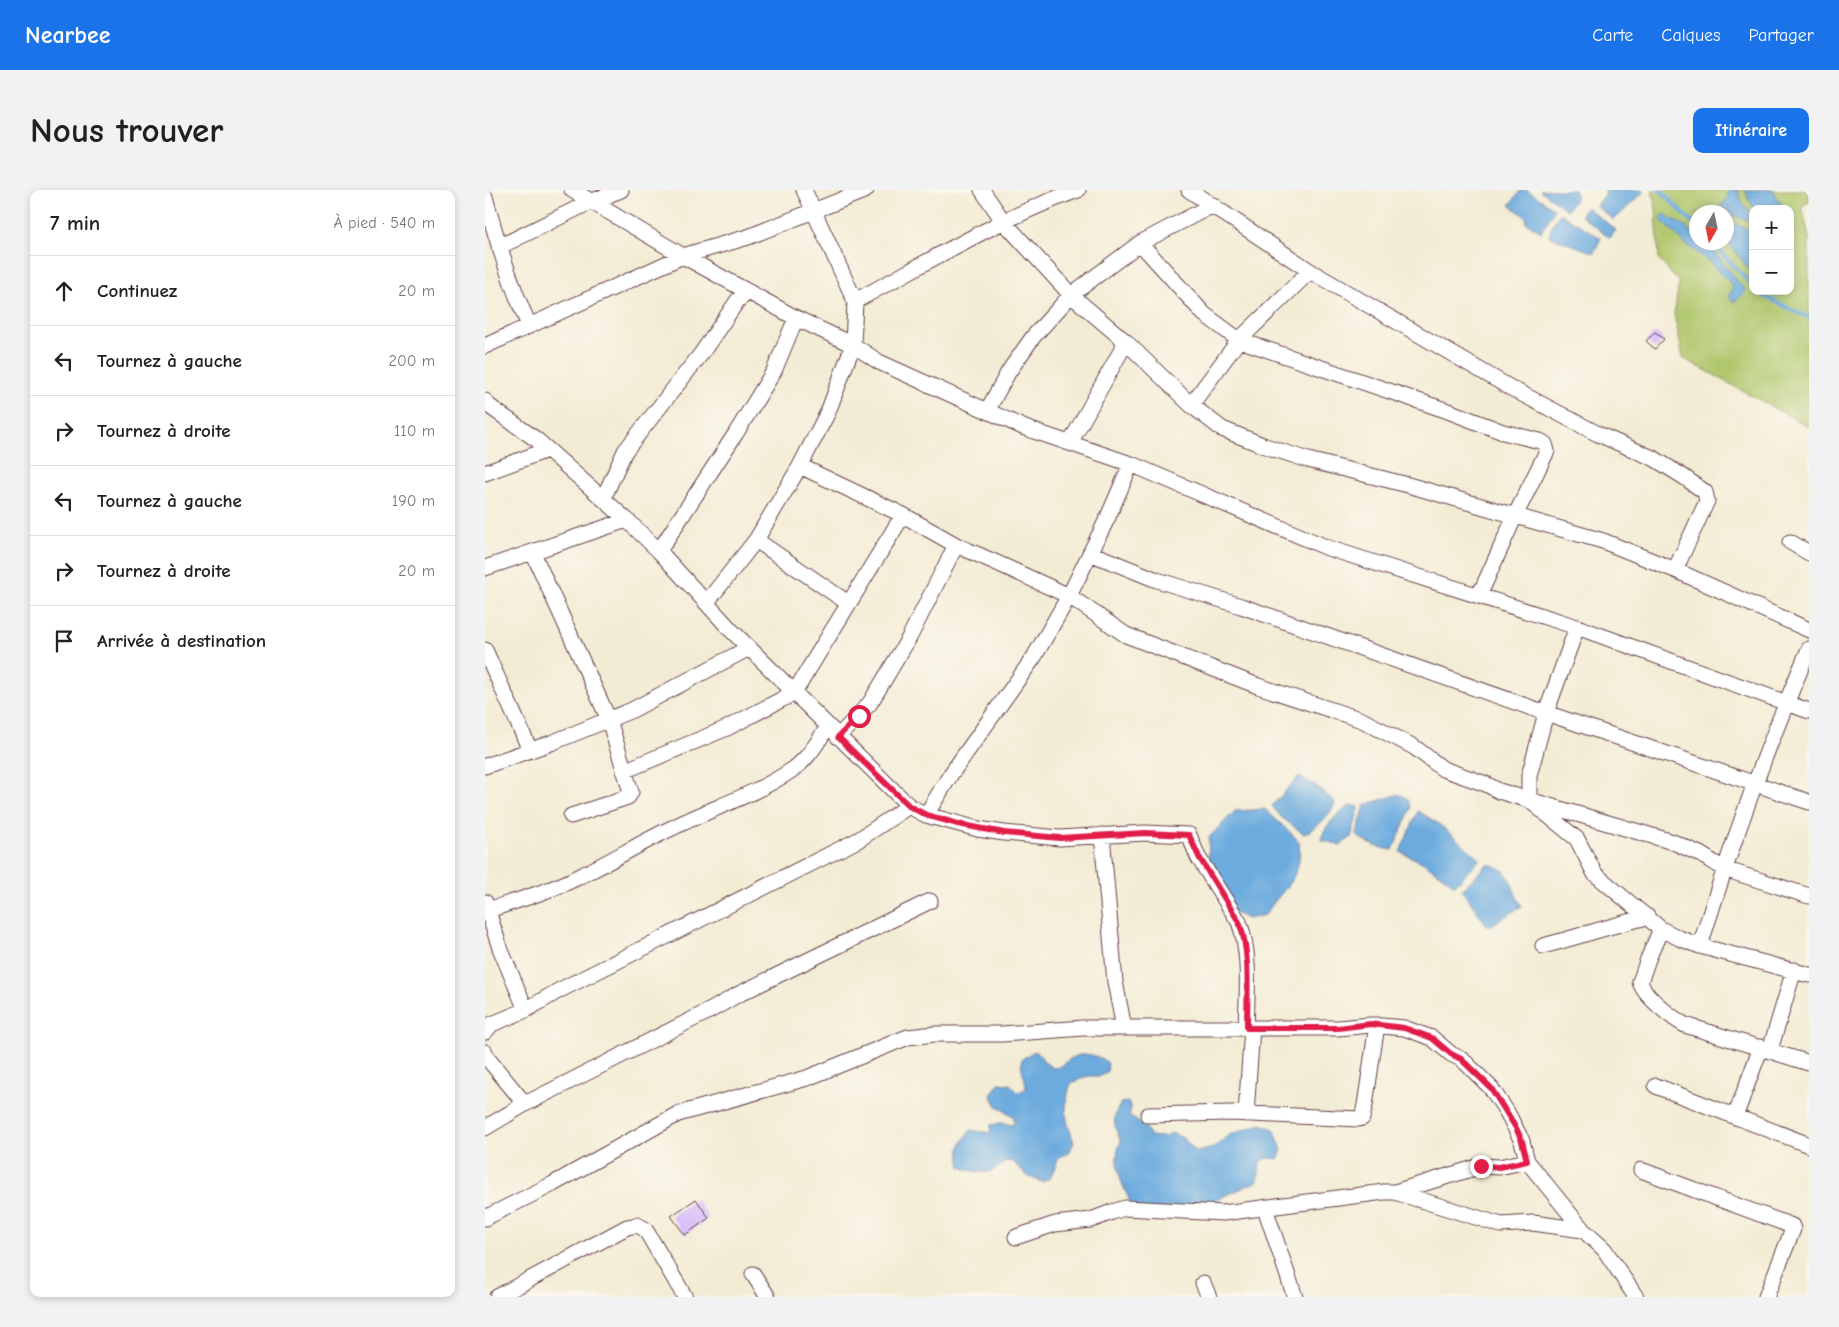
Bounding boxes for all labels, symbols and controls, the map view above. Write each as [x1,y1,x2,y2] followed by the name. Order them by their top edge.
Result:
[25,21,110,49] text: Nearbee
[1592,25,1633,46] text: Carte
[1661,25,1721,46] text: Calques
[1749,25,1814,46] text: Partager
[1693,108,1809,153] button: Itinéraire
[30,110,223,151] text: Nous trouver
[1689,205,1734,250] north arrow
[1749,205,1794,295] map controls
[1749,205,1794,250] button: +
[50,211,100,235] text: 7 min
[333,214,435,232] text: À pied · 540 m
[1749,250,1794,295] button: −
[50,277,78,305] icon: ahead
[97,280,177,302] text: Continuez
[398,282,435,300] text: 20 m
[50,347,78,375] icon: left
[97,350,242,372] text: Tournez à gauche
[389,352,435,370] text: 200 m
[50,417,78,445] icon: right
[97,420,231,442] text: Tournez à droite
[394,422,435,440] text: 110 m
[50,487,78,515] icon: left
[97,490,242,512] text: Tournez à gauche
[392,492,435,510] text: 190 m
[50,557,78,585] icon: right
[97,560,231,582] text: Tournez à droite
[398,562,435,580] text: 20 m
[50,627,78,655] icon: arrive
[97,630,266,652] text: Arrivée à destination
[848,705,871,728] route start
[1470,1155,1493,1178] route end

